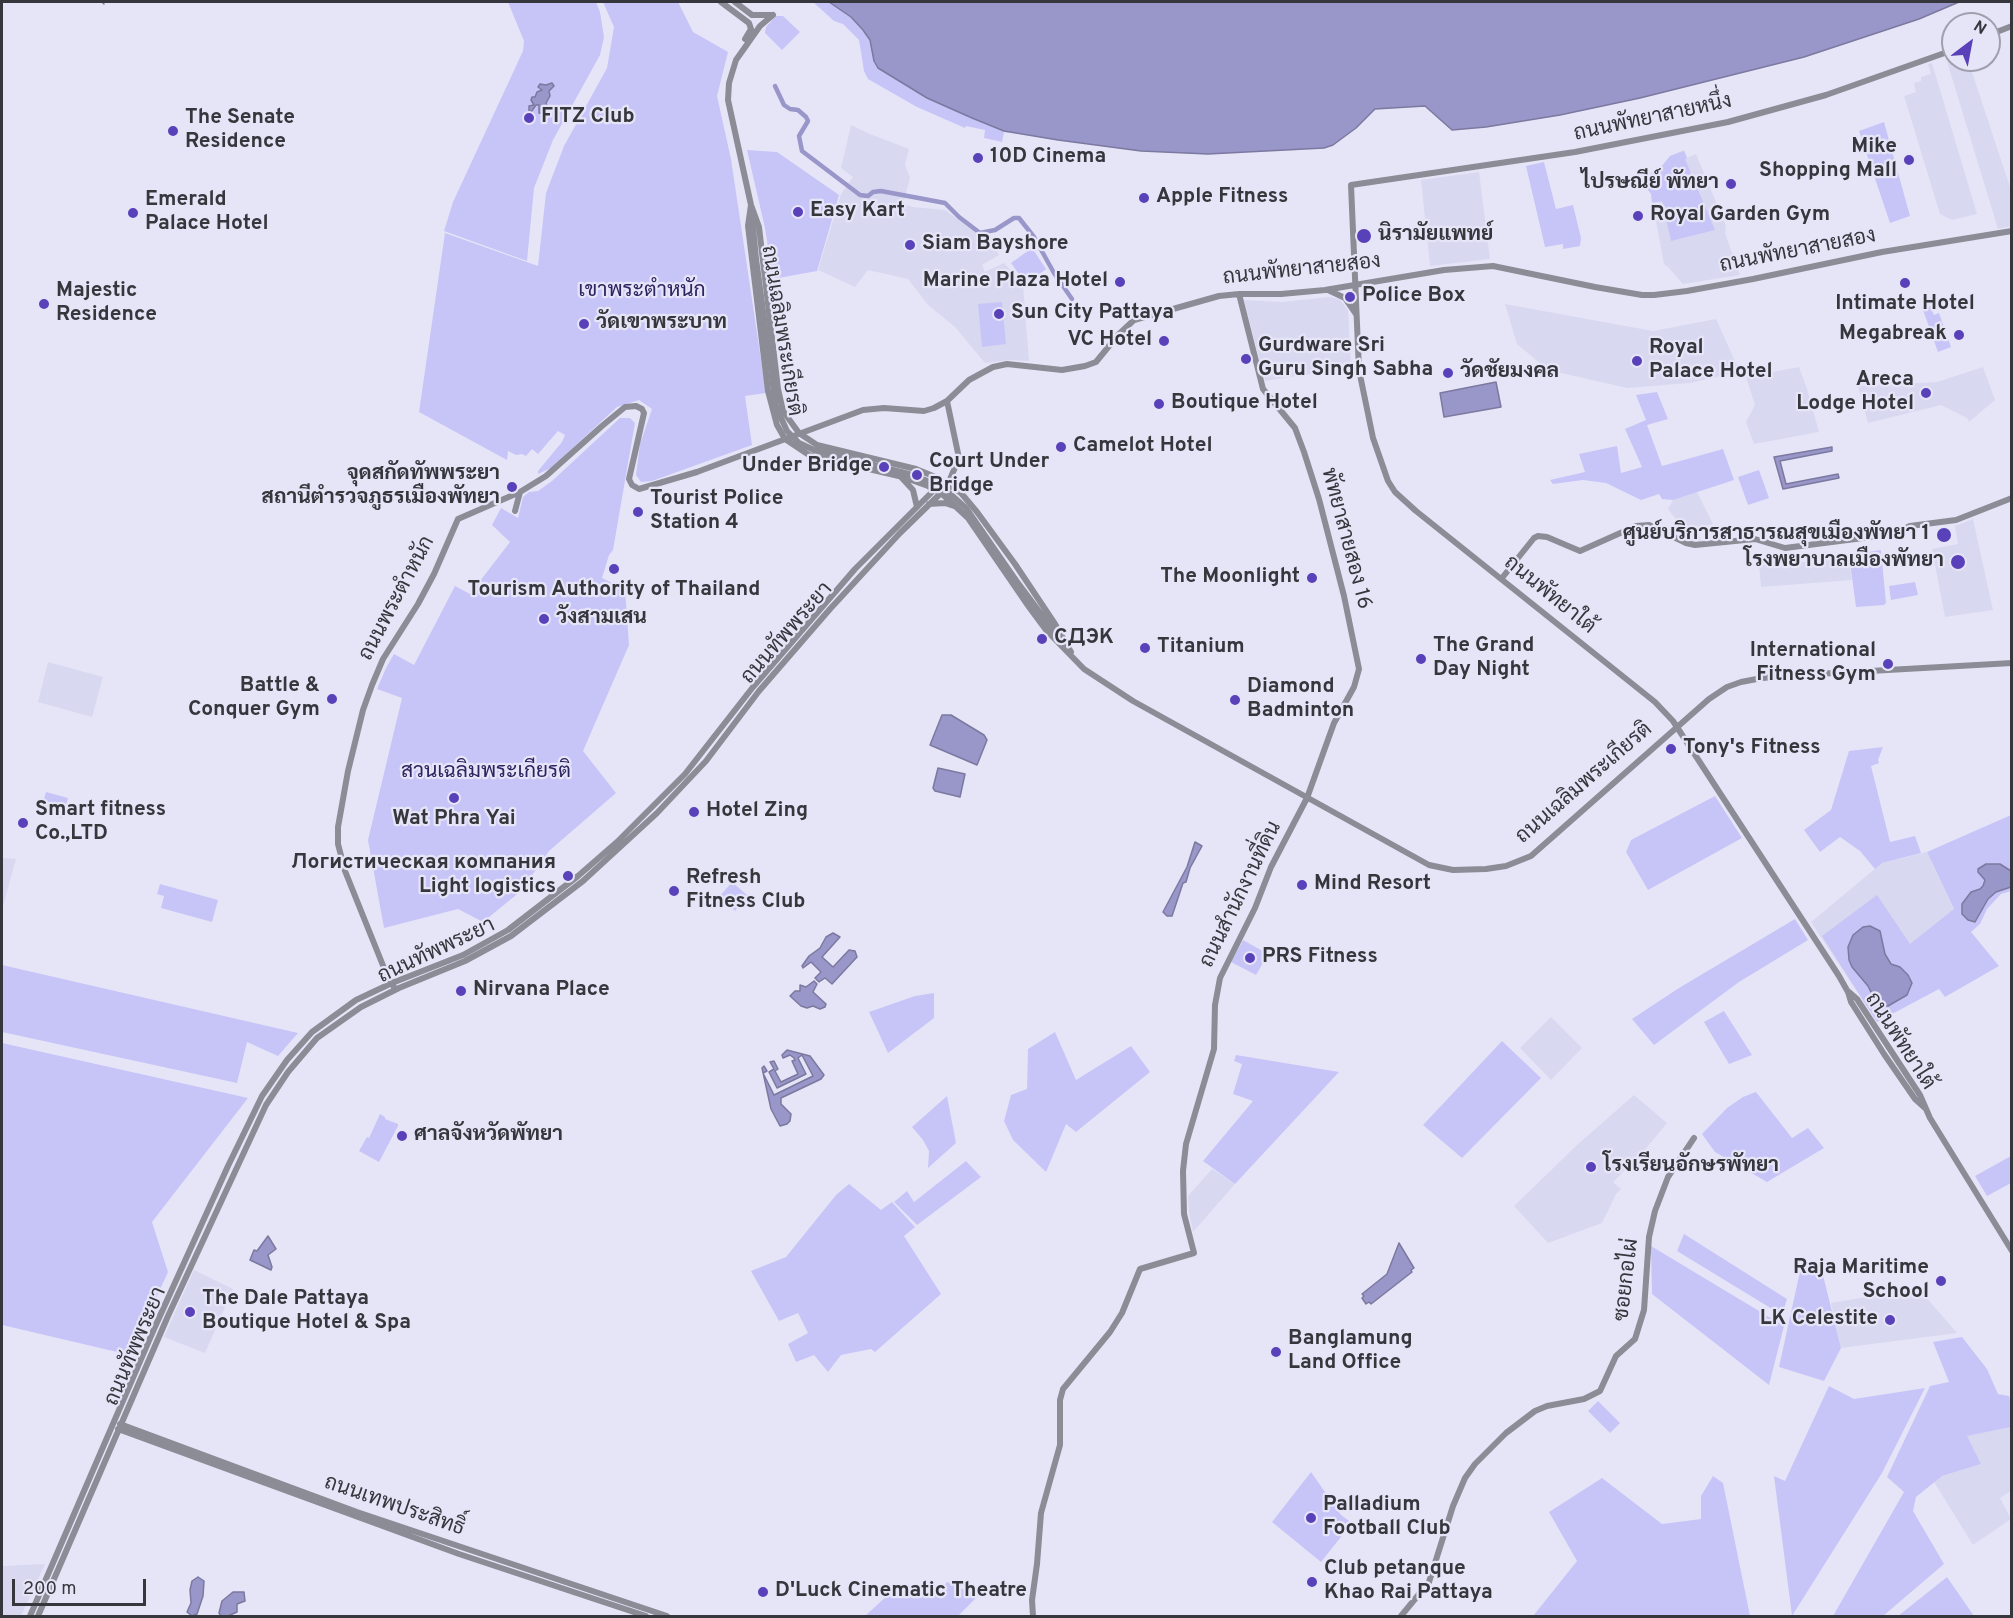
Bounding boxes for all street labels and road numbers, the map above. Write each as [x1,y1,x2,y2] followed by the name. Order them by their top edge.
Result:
[1572,90,1734,148] street label: ถนนพัทยาสายหนึ่ง
[1718,225,1878,279] street label: ถนนพัทยาสายสอง
[754,244,806,418] street label: ถนนเฉลิมพระเกียรติ
[1222,250,1382,292] street label: ถนนพัทยาสายสอง
[1314,466,1376,612] street label: พัทยาสายสอง 16
[355,533,441,665] street label: ถนนพระตำหนัก
[1498,551,1600,641] street label: ถนนพัทยาใต้
[737,578,839,690] street label: ถนนทัพพระยา
[1512,718,1658,850] street label: ถนนเฉลิมพระเกียรติ
[1196,818,1288,972] street label: ถนนสำนักงานที่ดิน
[374,914,500,990] street label: ถนนทัพพระยา
[1858,989,1940,1095] street label: ถนนพัทยาใต้
[1610,1237,1646,1323] street label: ซอยกอไผ่
[101,1284,173,1410] street label: ถนนทัพพระยา
[320,1471,468,1543] street label: ถนนเทพประสิทธิ์

